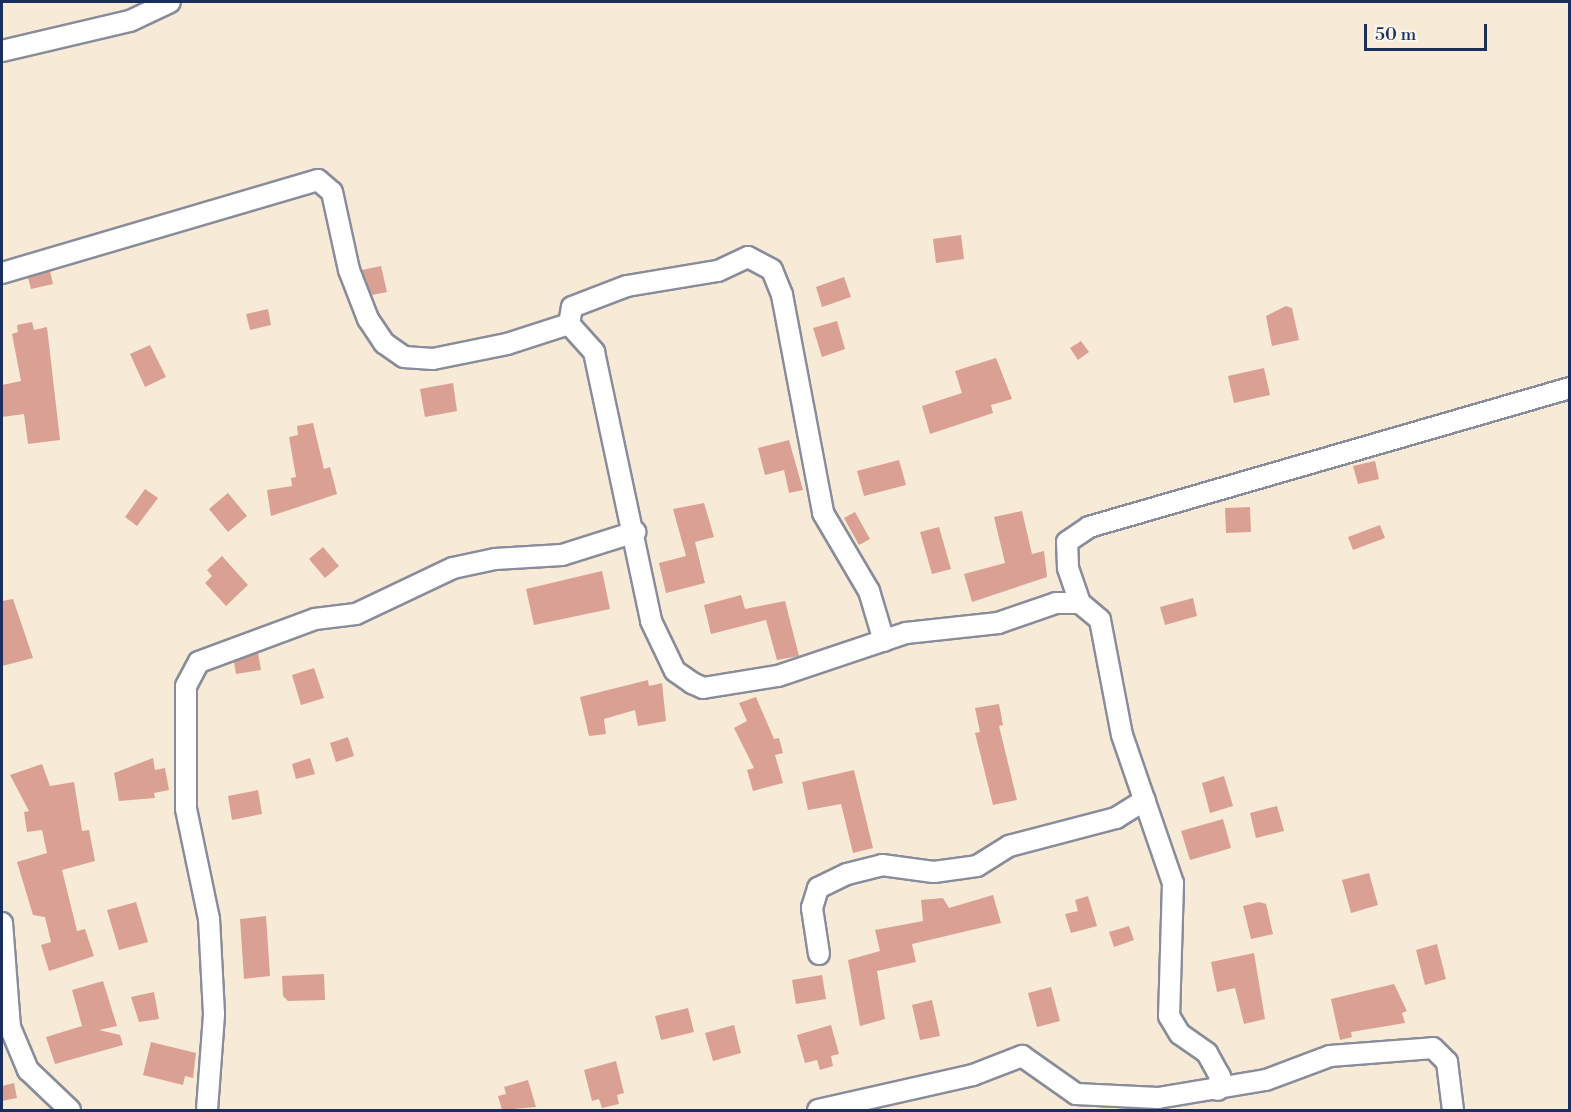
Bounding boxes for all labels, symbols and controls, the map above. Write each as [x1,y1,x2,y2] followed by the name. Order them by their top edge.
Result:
[1367,12,1490,50] scale bar
[1375,23,1416,46] text: 50 m

